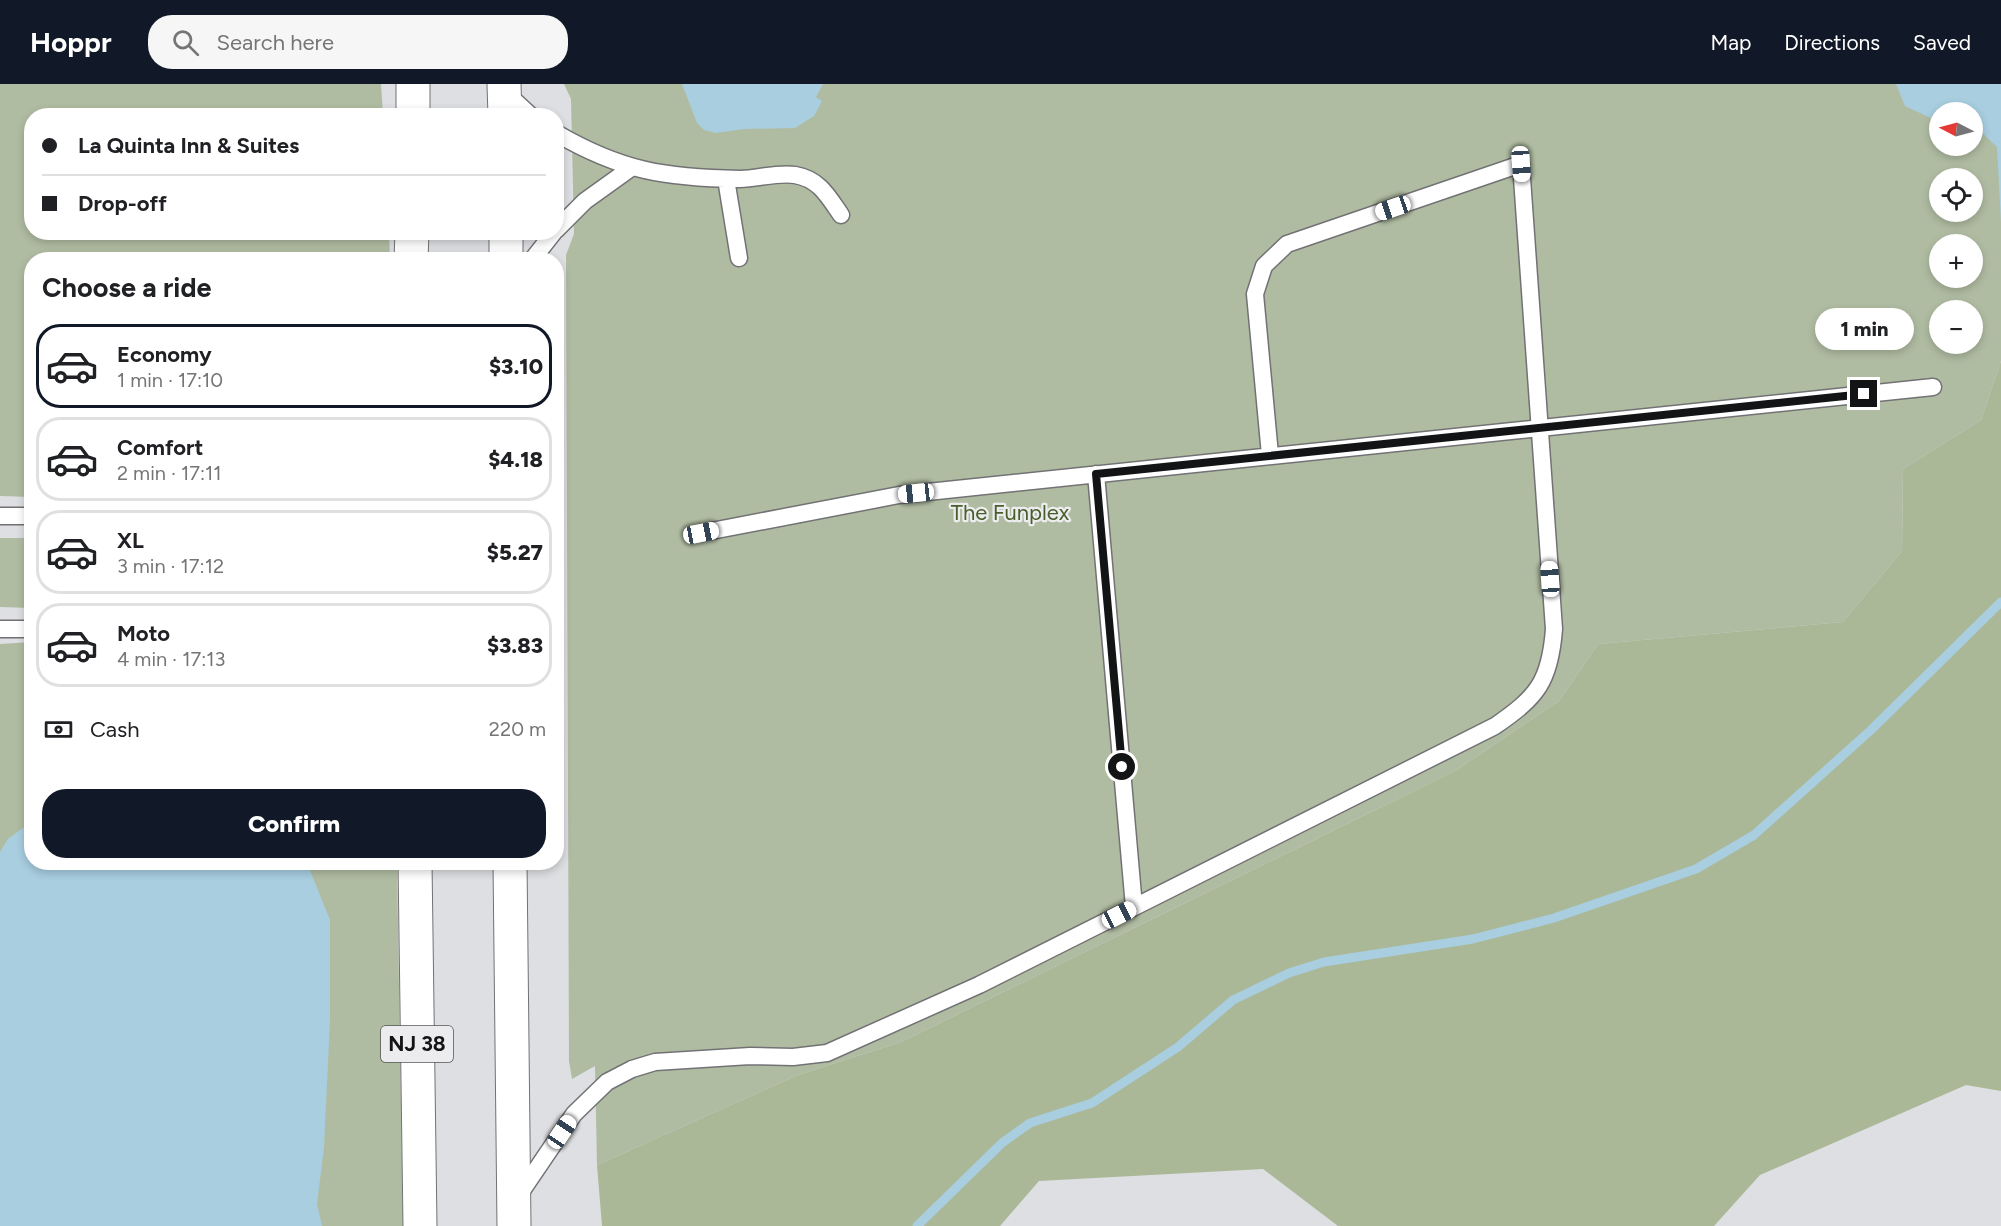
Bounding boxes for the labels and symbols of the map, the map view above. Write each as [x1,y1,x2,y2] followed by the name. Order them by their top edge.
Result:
[1929,102,1983,156] north arrow
[1511,145,1531,183] car
[1373,194,1413,222] car
[1814,307,1914,349] callout: 1 min
[1850,380,1877,407] route end
[897,482,935,504] car
[951,499,1070,526] park label: The Funplex
[682,521,720,545] car
[1540,560,1560,598] car
[1108,753,1135,780] route start
[1099,899,1139,931] car
[381,1026,453,1062] road number: NJ 38
[544,1112,580,1152] car

